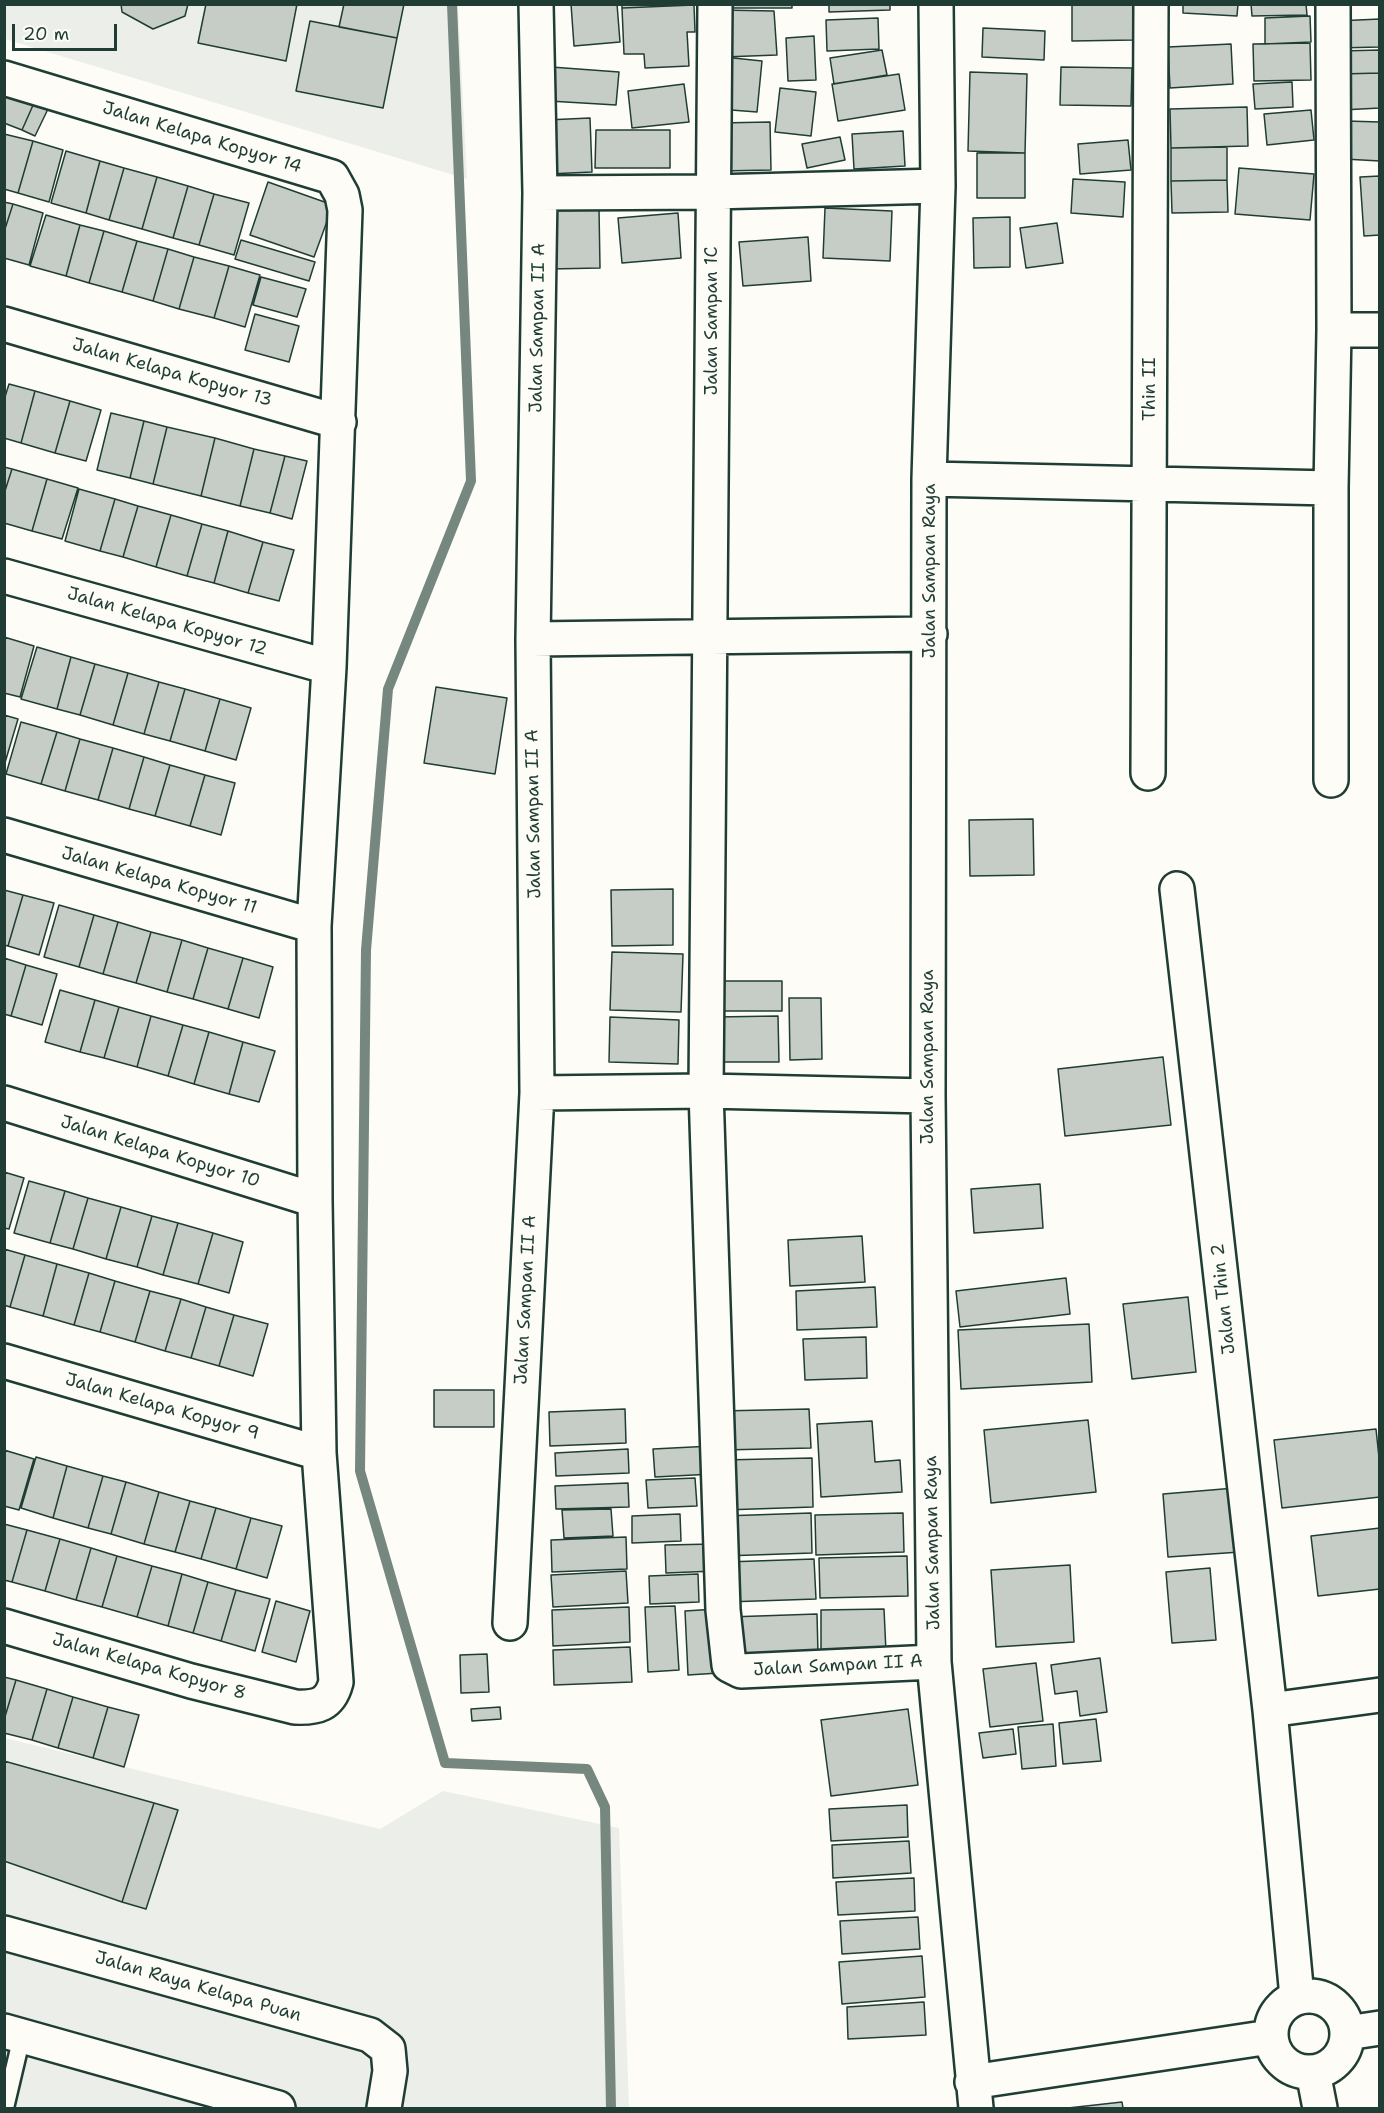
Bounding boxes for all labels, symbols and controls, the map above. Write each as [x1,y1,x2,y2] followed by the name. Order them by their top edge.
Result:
[15,12,120,50] scale bar
[23,22,69,46] text: 20 m
[100,97,304,179] street label: Jalan Kelapa Kopyor 14
[526,243,550,413] street label: Jalan Sampan II A
[701,247,723,395] street label: Jalan Sampan 1C
[69,334,275,412] street label: Jalan Kelapa Kopyor 13
[1139,357,1161,421] street label: Thin II
[919,484,941,658] street label: Jalan Sampan Raya
[65,583,269,661] street label: Jalan Kelapa Kopyor 12
[522,729,546,899] street label: Jalan Sampan II A
[59,843,259,919] street label: Jalan Kelapa Kopyor 11
[917,970,939,1144] street label: Jalan Sampan Raya
[58,1111,262,1193] street label: Jalan Kelapa Kopyor 10
[511,1215,541,1385] street label: Jalan Sampan II A
[1207,1242,1241,1356] street label: Jalan Thin 2
[63,1369,261,1445] street label: Jalan Kelapa Kopyor 9
[921,1455,945,1631] street label: Jalan Sampan Raya
[50,1629,248,1705] street label: Jalan Kelapa Kopyor 8
[753,1651,923,1681] street label: Jalan Sampan II A
[92,1947,304,2027] street label: Jalan Raya Kelapa Puan

